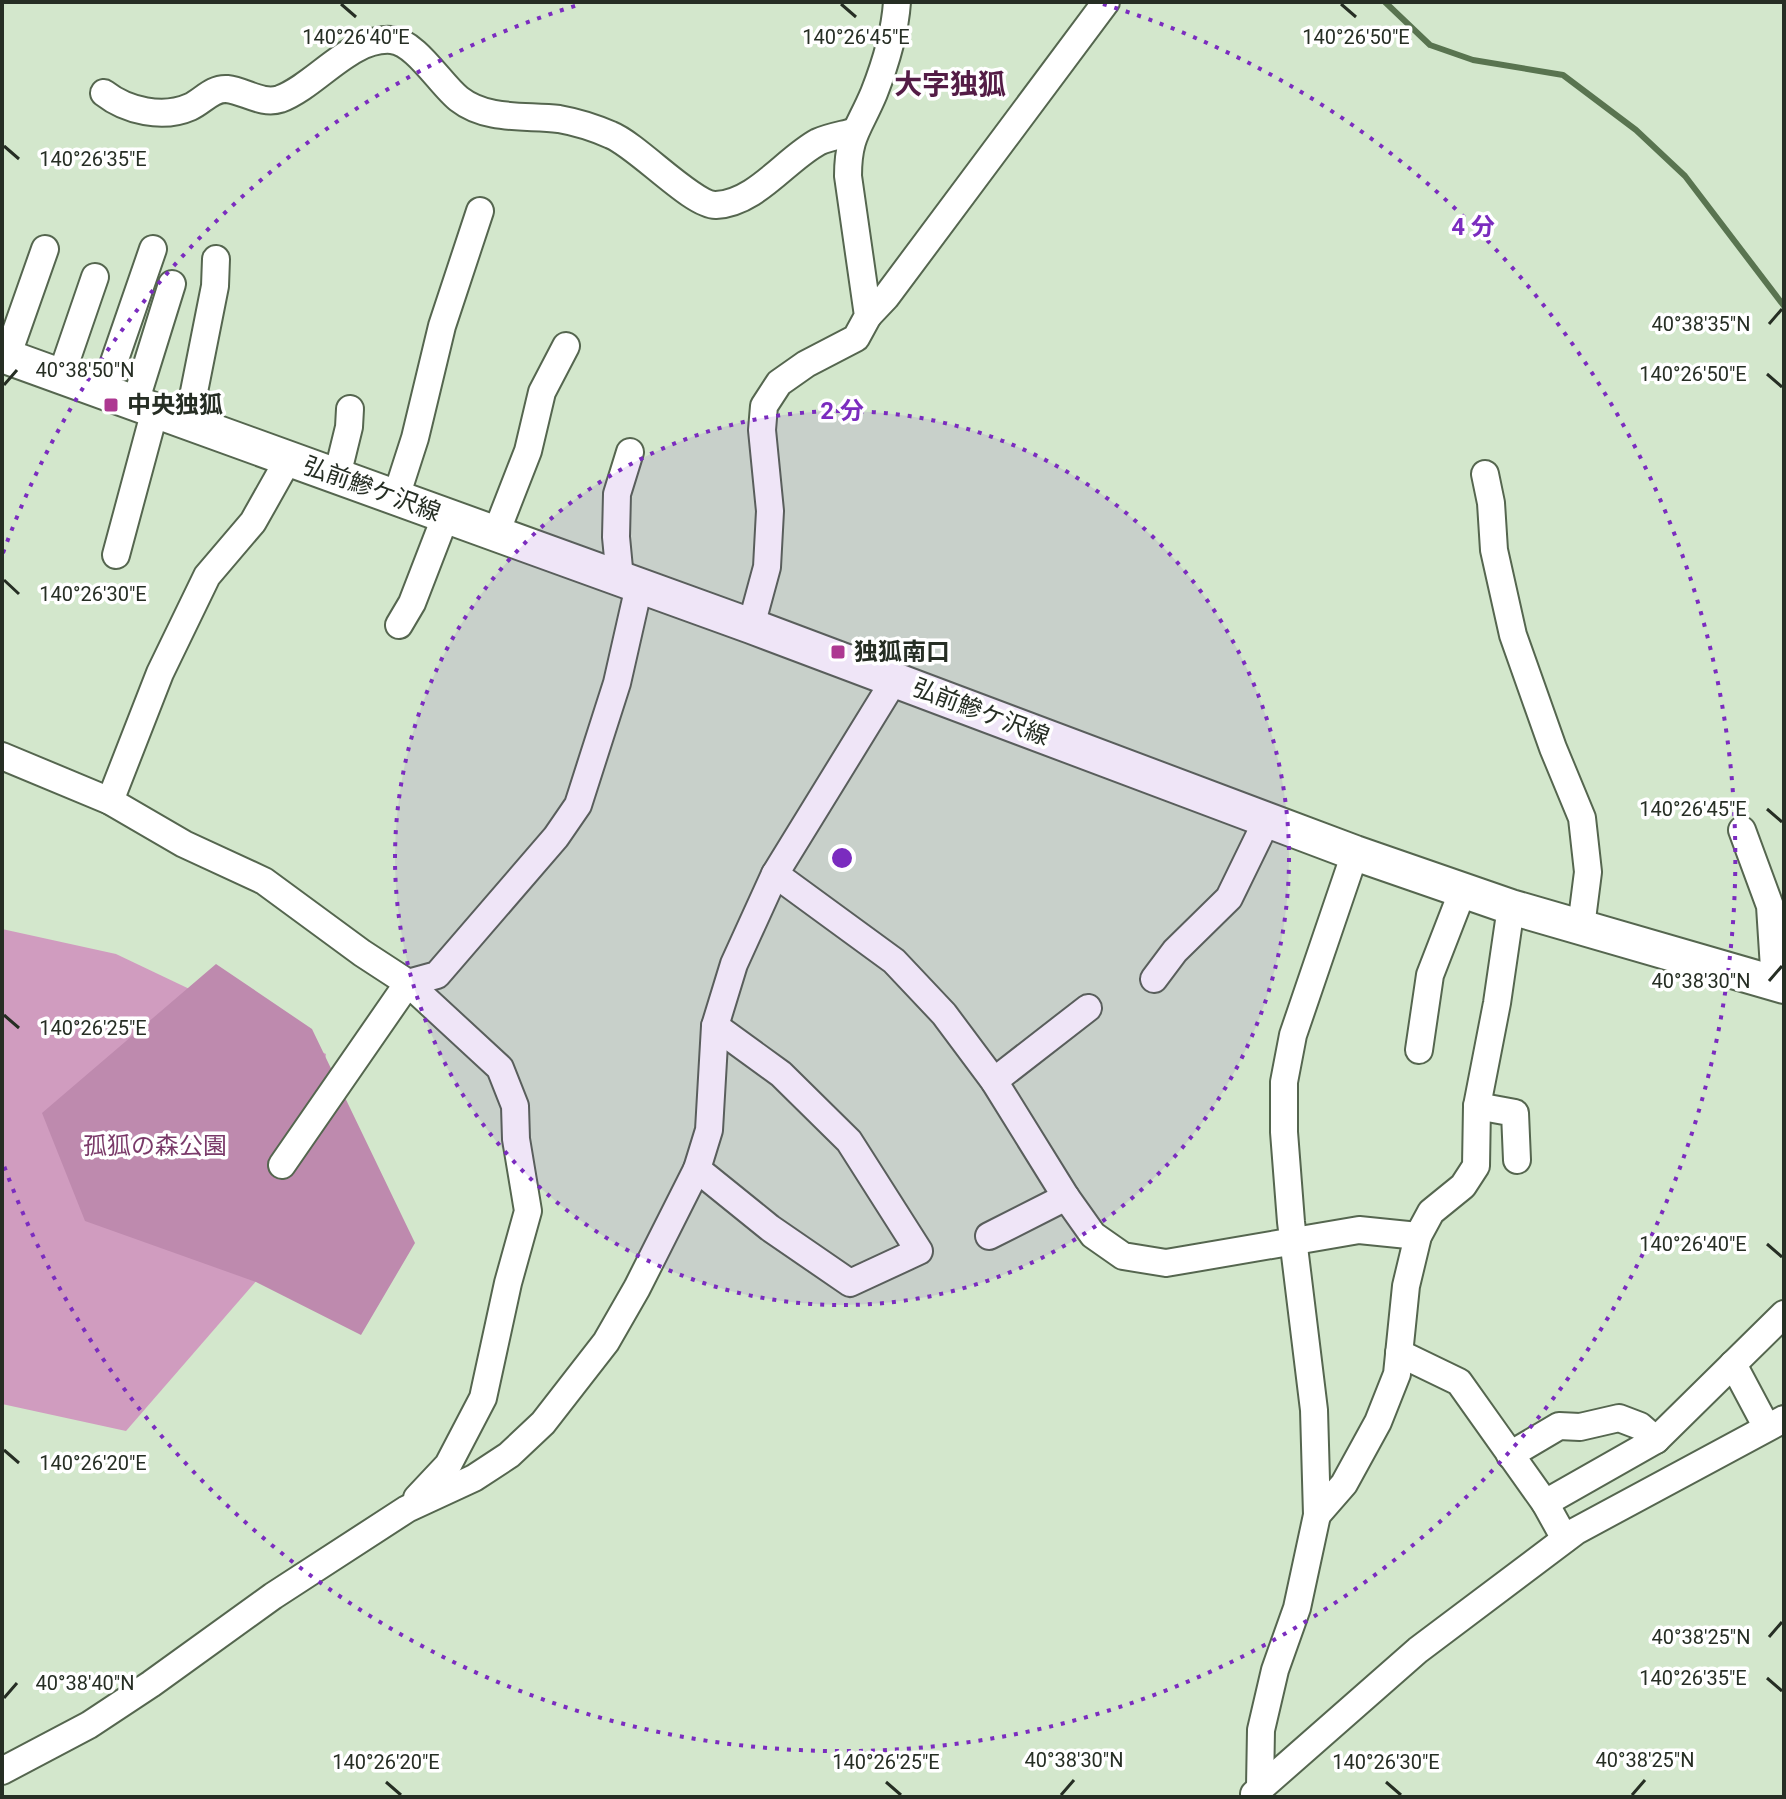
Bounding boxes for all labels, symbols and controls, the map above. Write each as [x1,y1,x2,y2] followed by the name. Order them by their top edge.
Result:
[302,25,410,49] text: 140°26'40"E
[802,25,910,49] text: 140°26'45"E
[1302,25,1410,49] text: 140°26'50"E
[894,68,1006,101] district label: 大字独狐
[39,147,147,171] text: 140°26'35"E
[1451,213,1495,241] text: 4 分
[1651,312,1751,336] text: 40°38'35"N
[35,358,135,382] text: 40°38'50"N
[1639,362,1747,386] text: 140°26'50"E
[127,391,223,419] place label: 中央独狐
[102,396,120,414] marker: 中央独狐
[820,397,864,425] text: 2 分
[300,451,444,527] street label: 弘前鰺ケ沢線
[39,582,147,606] text: 140°26'30"E
[854,638,950,666] place label: 独狐南口
[829,643,847,661] marker: 独狐南口
[909,673,1053,751] street label: 弘前鰺ケ沢線
[1639,797,1747,821] text: 140°26'45"E
[828,844,856,872] centre of rings
[1651,969,1751,993] text: 40°38'30"N
[39,1016,147,1040] text: 140°26'25"E
[83,1132,227,1160] park label: 孤狐の森公園
[1639,1232,1747,1256] text: 140°26'40"E
[39,1451,147,1475] text: 140°26'20"E
[1651,1625,1751,1649] text: 40°38'25"N
[1639,1666,1747,1690] text: 140°26'35"E
[35,1671,135,1695] text: 40°38'40"N
[1024,1748,1124,1772] text: 40°38'30"N
[1595,1748,1695,1772] text: 40°38'25"N
[332,1750,440,1774] text: 140°26'20"E
[832,1750,940,1774] text: 140°26'25"E
[1332,1750,1440,1774] text: 140°26'30"E

